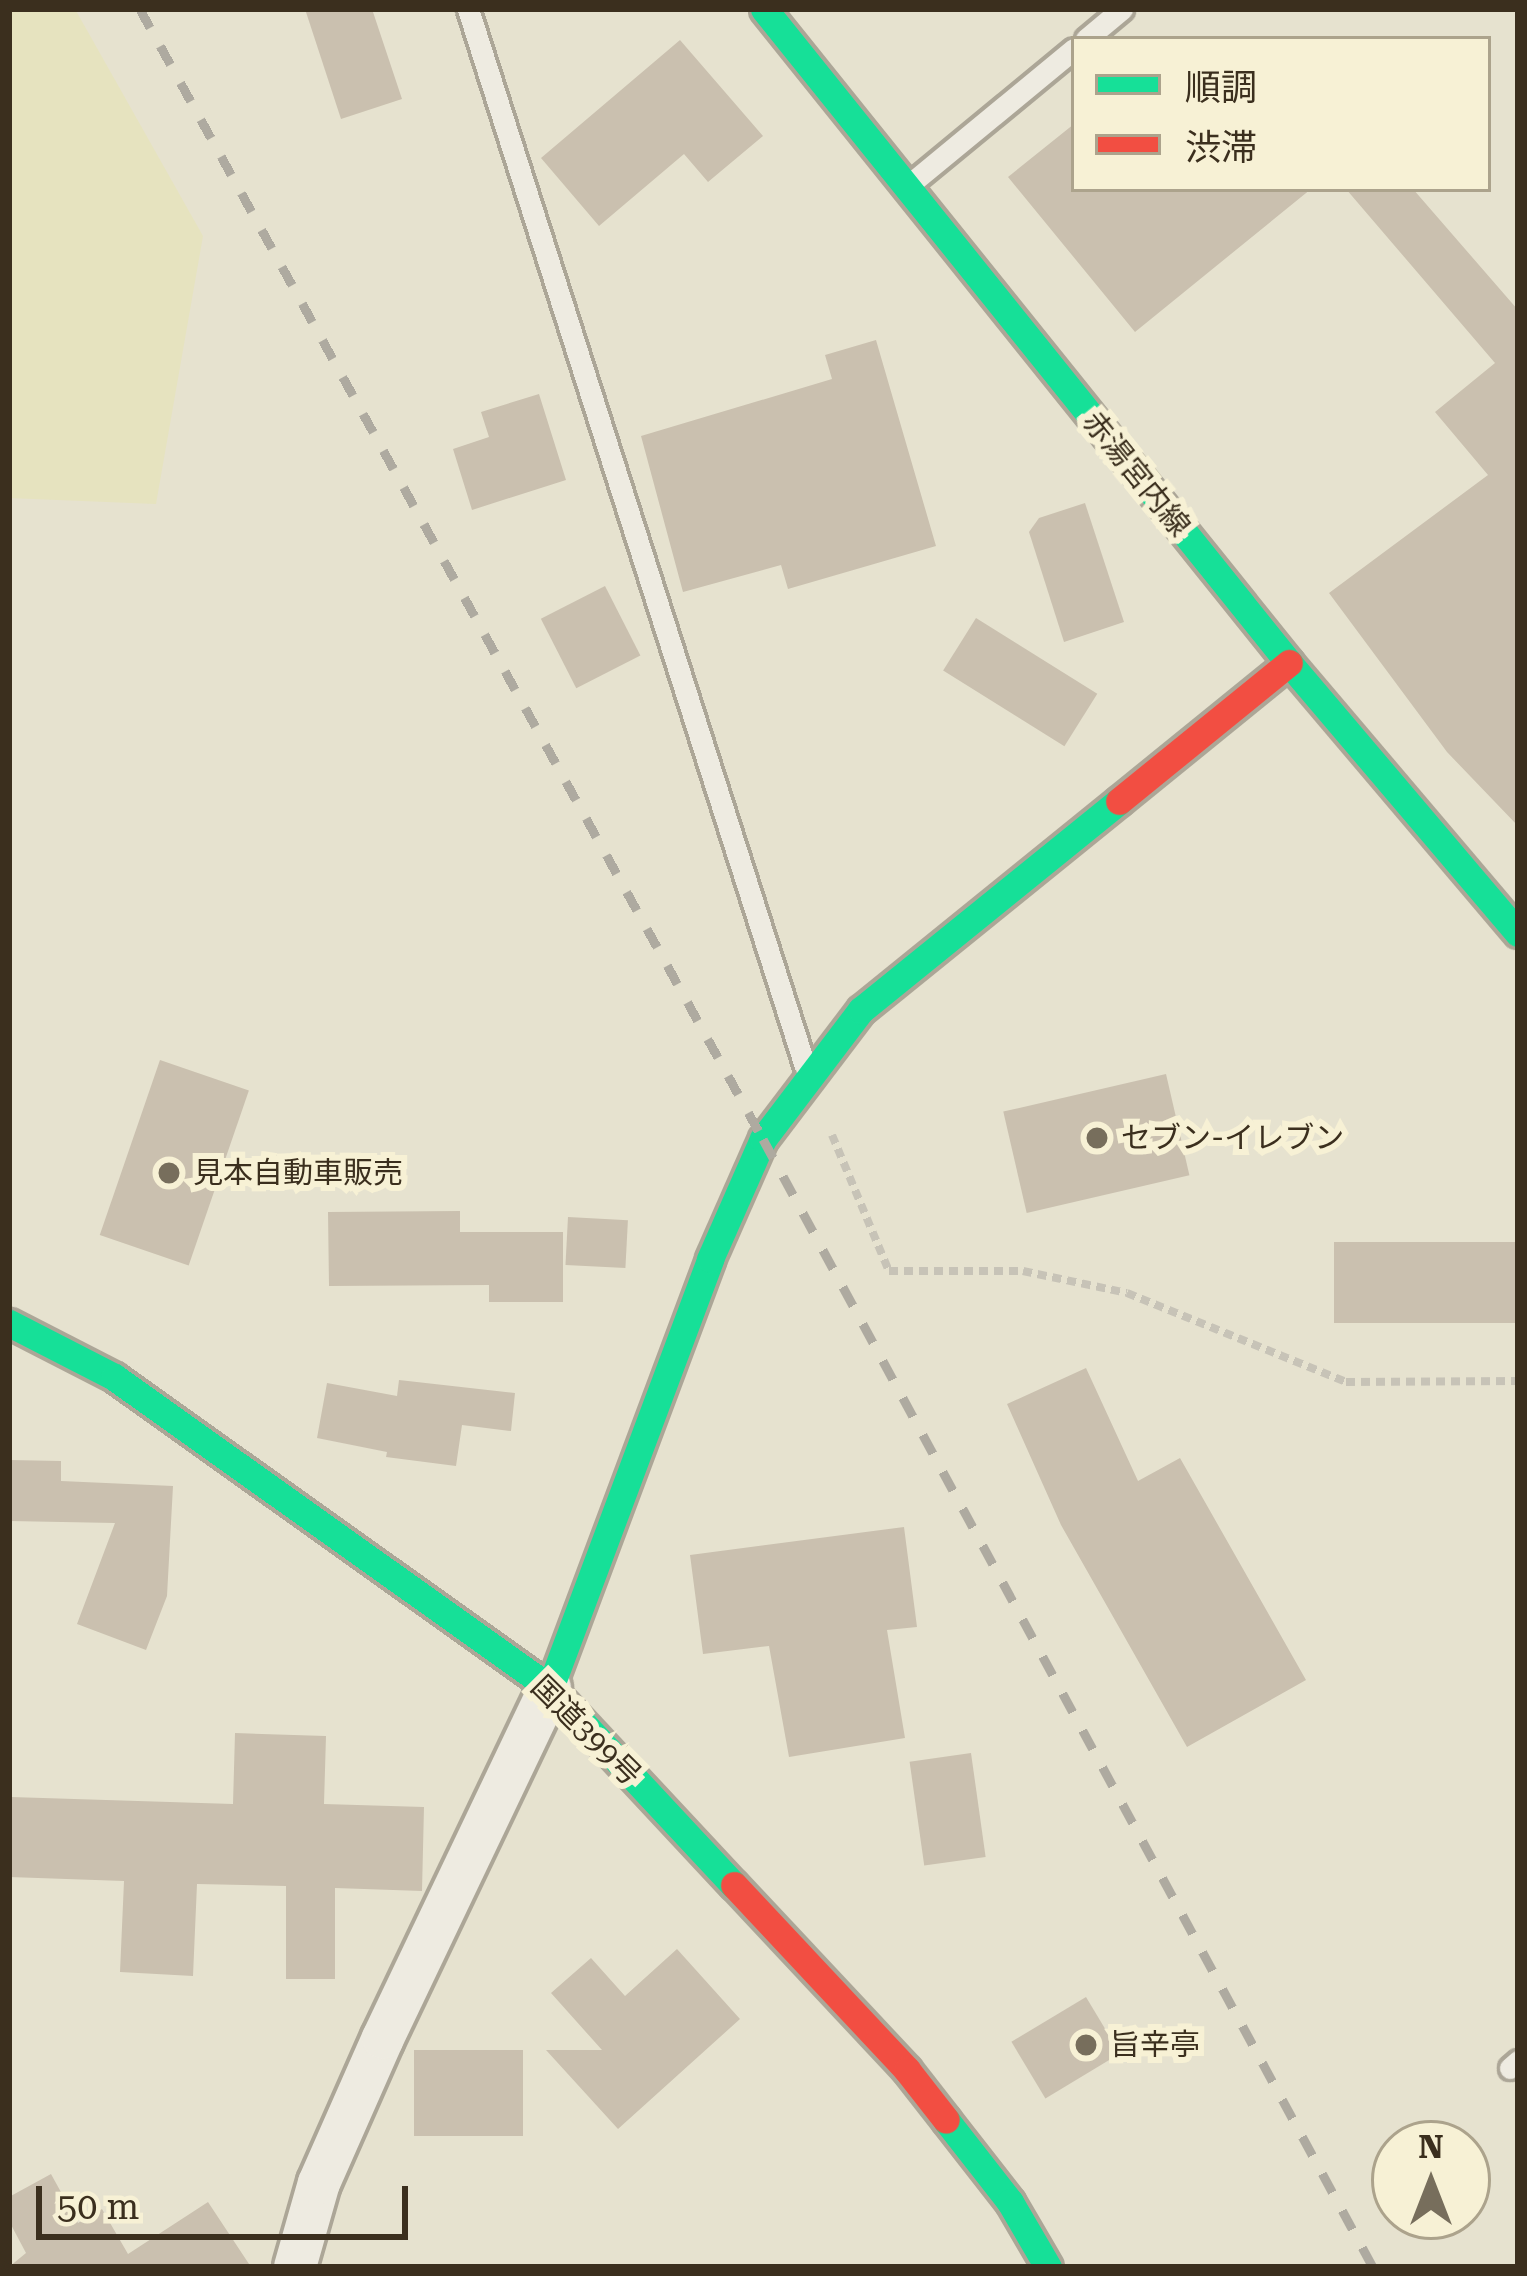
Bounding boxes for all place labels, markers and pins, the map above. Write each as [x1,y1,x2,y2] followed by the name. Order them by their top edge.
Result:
[1121,1120,1344,1156] place label: セブン-イレブン
[1084,1125,1110,1151] marker: セブン-イレブン
[193,1155,403,1191] place label: 見本自動車販売
[156,1160,182,1186] marker: 見本自動車販売
[1110,2027,1200,2063] place label: 旨辛亭
[1073,2032,1099,2058] marker: 旨辛亭

